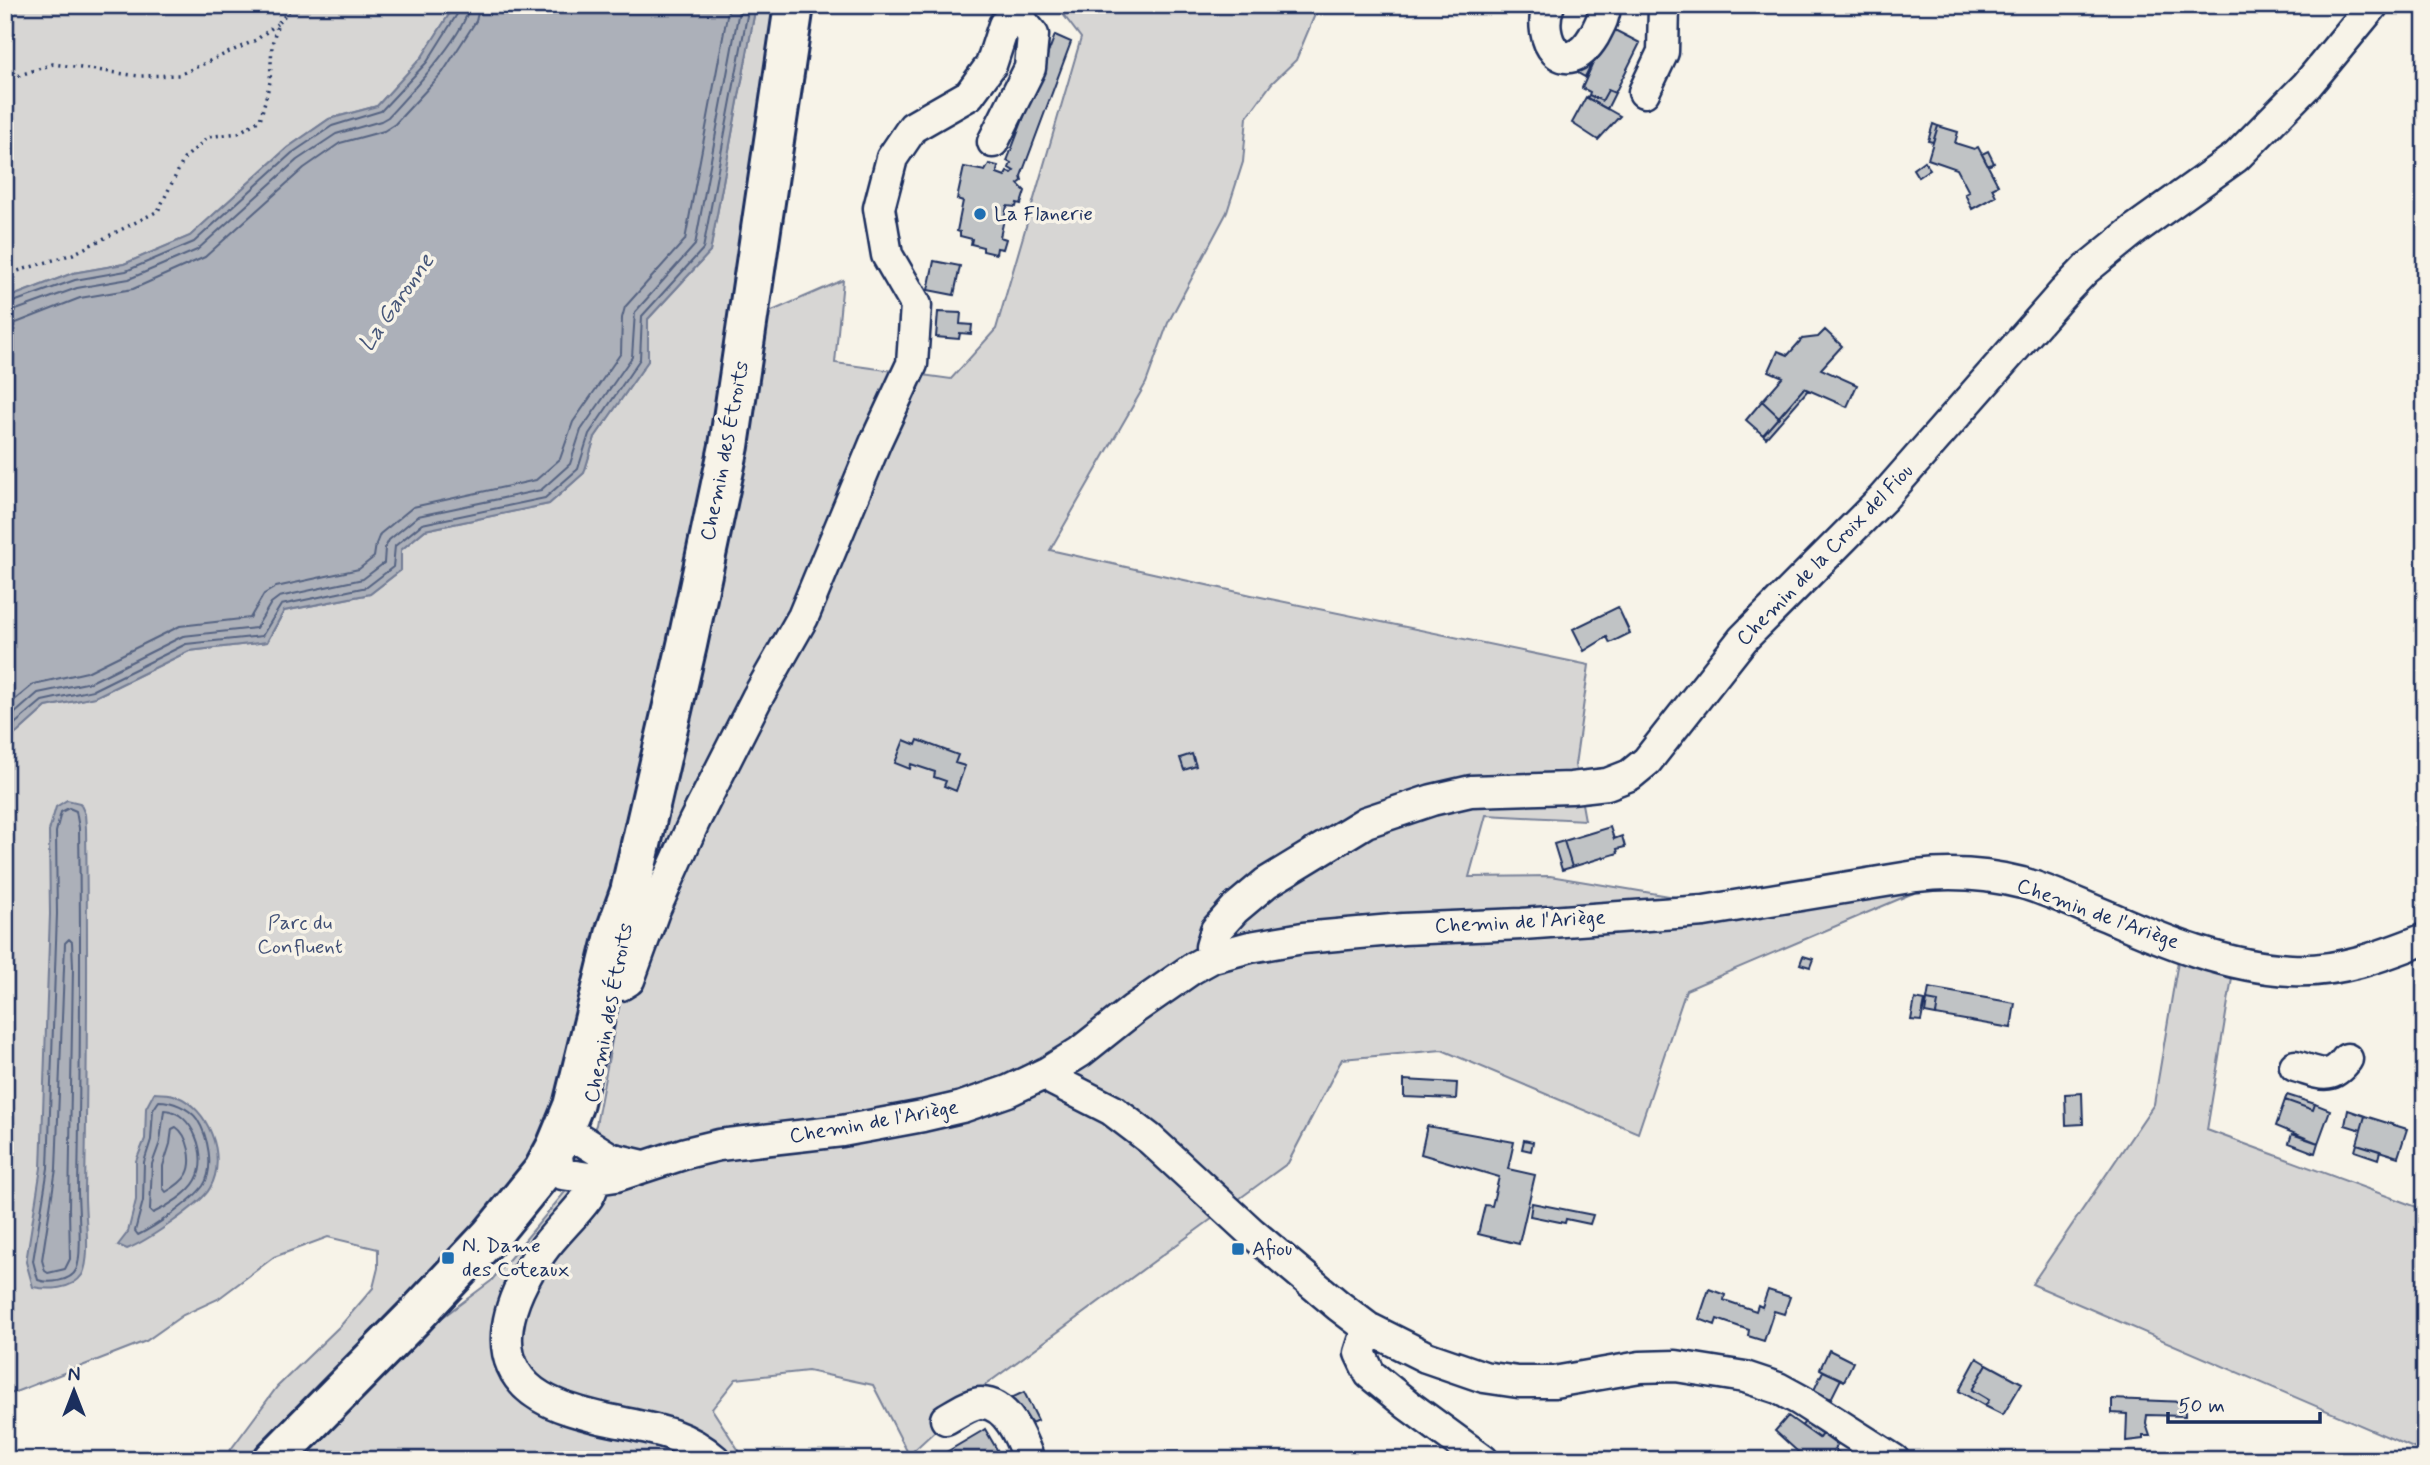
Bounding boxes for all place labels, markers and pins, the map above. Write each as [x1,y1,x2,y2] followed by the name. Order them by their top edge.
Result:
[994,200,1093,228] place label: La Flanerie
[972,206,988,222] marker: La Flanerie
[462,1232,570,1284] place label: N. Dame des Coteaux
[1252,1235,1292,1263] place label: Afiou
[1230,1241,1246,1257] marker: Afiou
[440,1250,456,1266] marker: N. Dame des Coteaux

